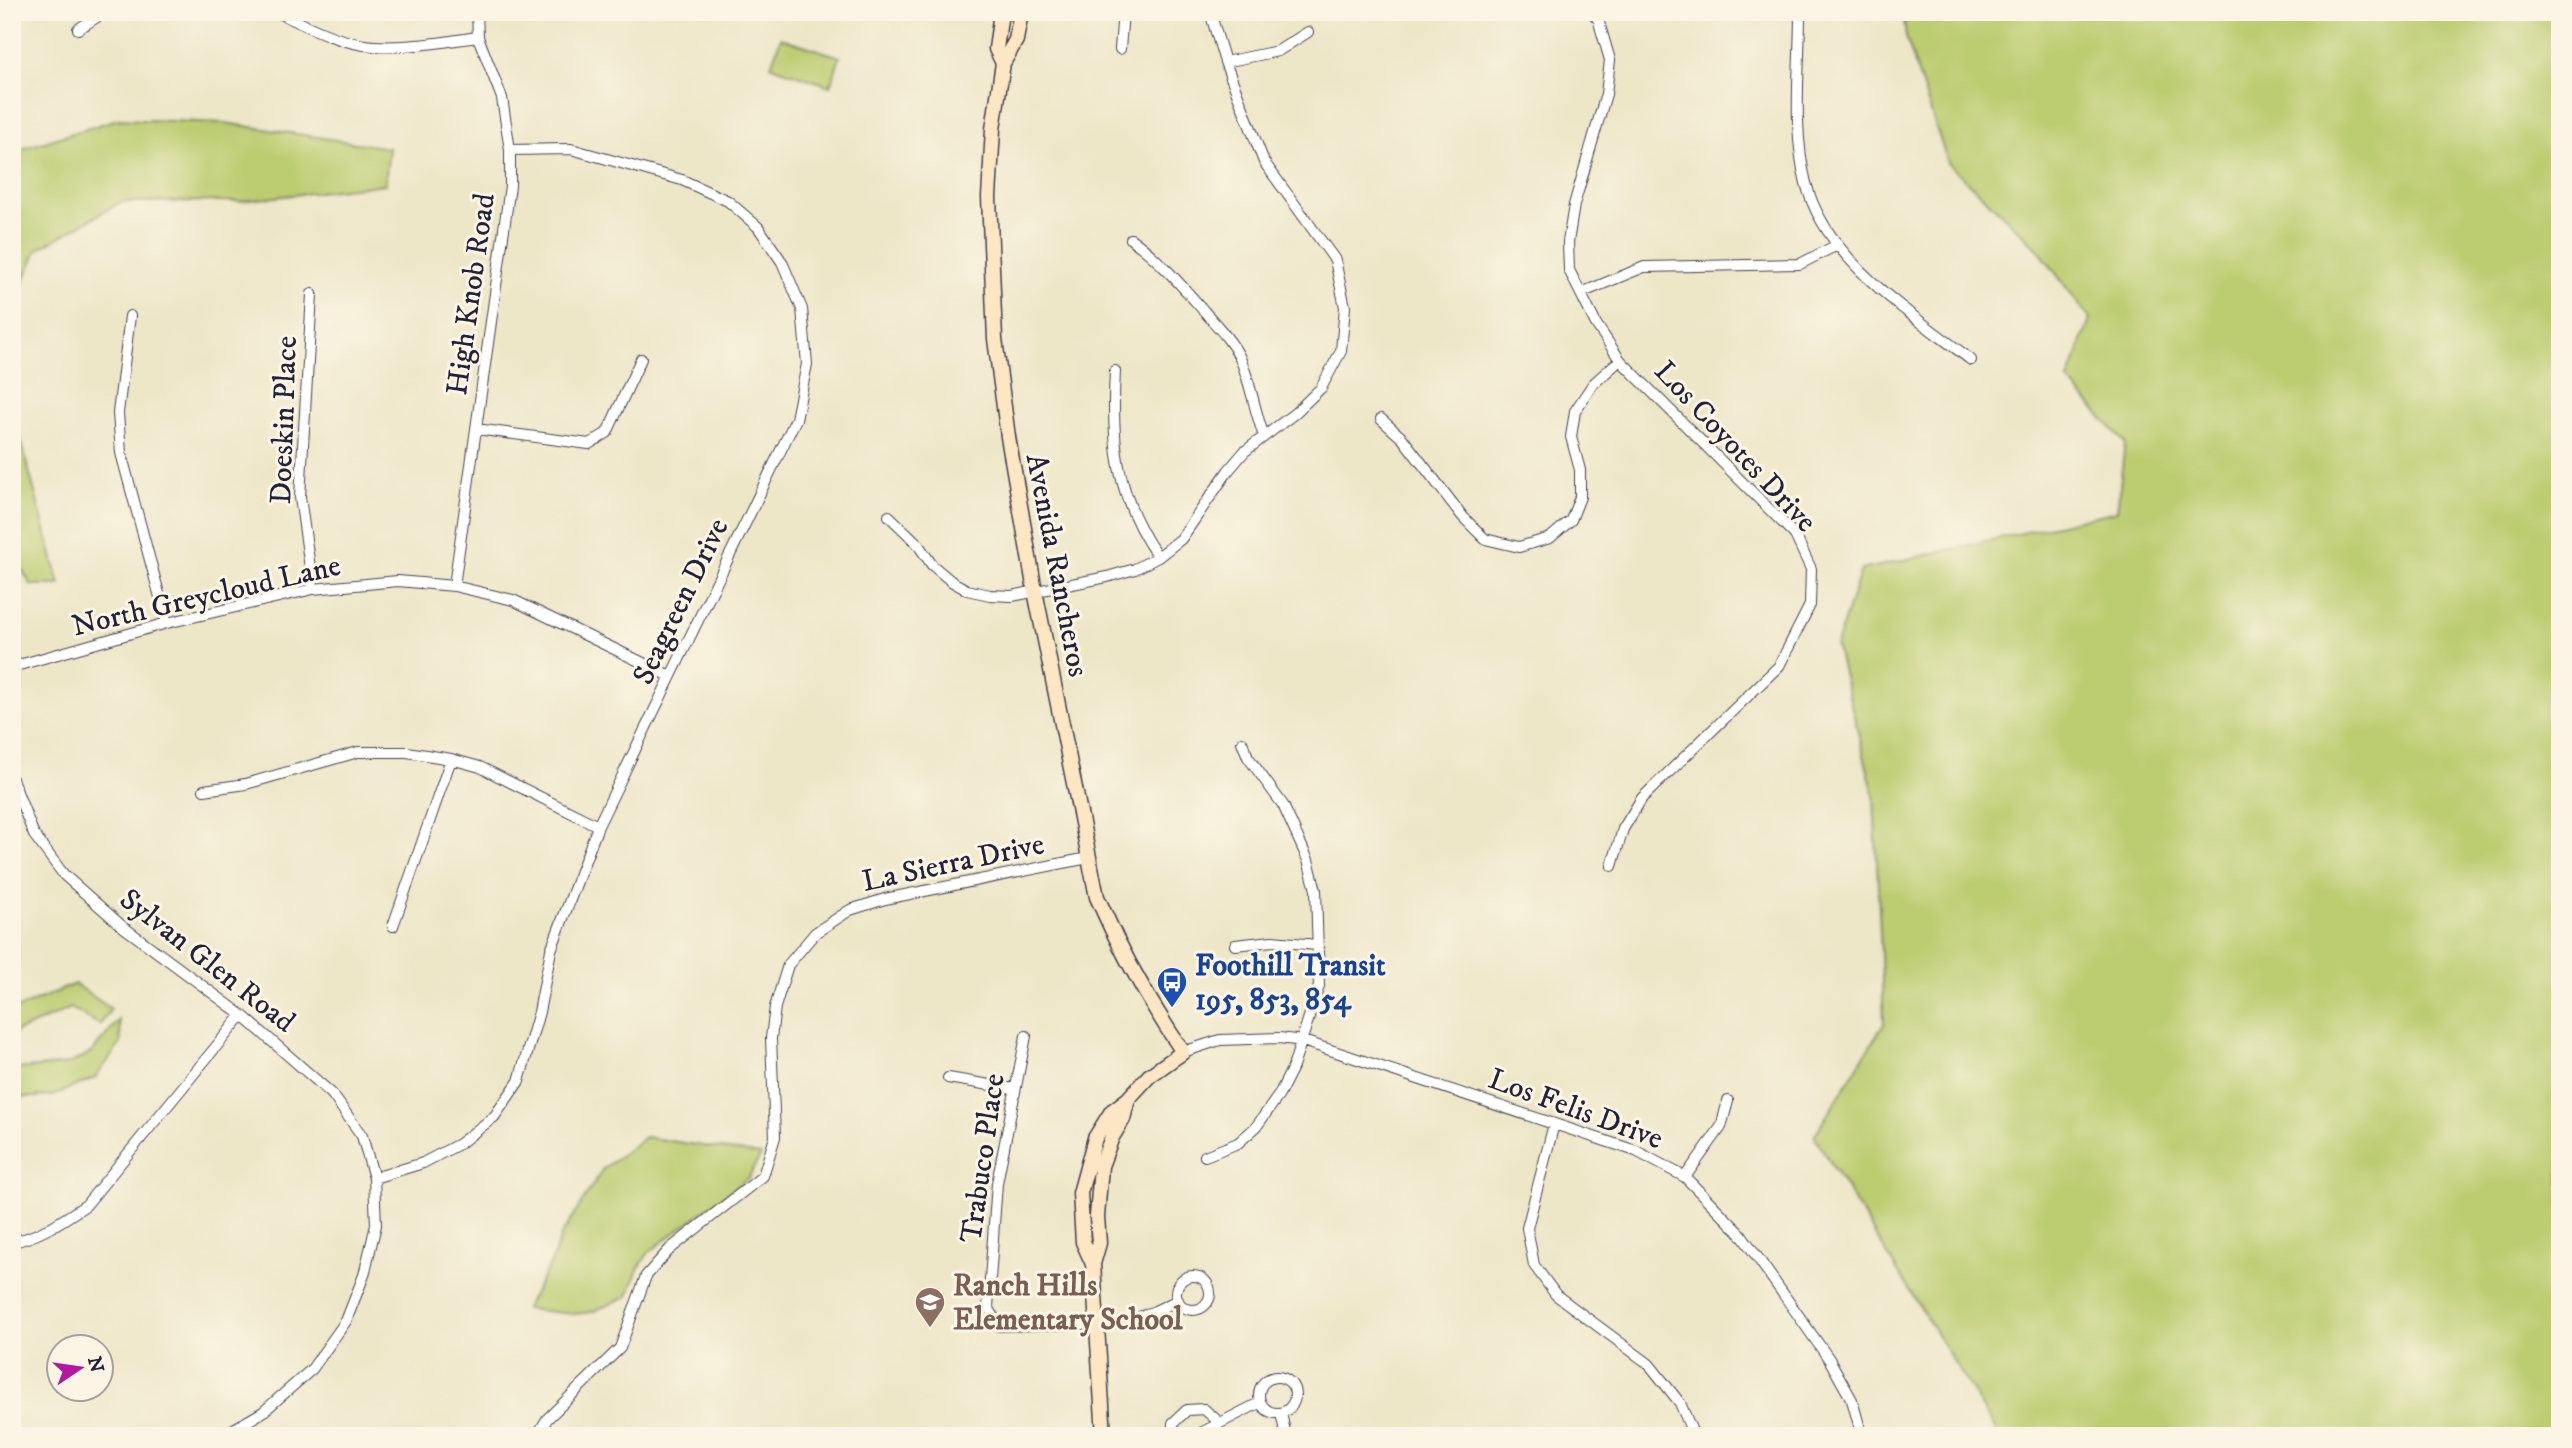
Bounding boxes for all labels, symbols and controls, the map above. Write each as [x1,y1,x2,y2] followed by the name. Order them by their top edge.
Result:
[439,191,504,398] street label: High Knob Road
[263,335,306,505] street label: Doeskin Place
[1646,354,1824,541] street label: Los Coyotes Drive
[1017,451,1096,680] street label: Avenida Rancheros
[625,512,738,691] street label: Seagreen Drive
[68,548,344,645] street label: North Greycloud Lane
[859,826,1048,901] street label: La Sierra Drive
[112,881,302,1041] street label: Sylvan Glen Road
[1195,948,1386,1019] place label: Foothill Transit 195, 853, 854
[1155,965,1189,1009] bus stop icon: Foothill Transit 195, 853, 854
[1483,1061,1668,1158] street label: Los Felis Drive
[953,1071,1014,1245] street label: Trabuco Place
[953,1268,1183,1339] place label: Ranch Hills Elementary School
[913,1285,947,1329] school or university icon: Ranch Hills Elementary School
[46,1332,116,1402] north arrow
[82,1354,108,1375] text: N

